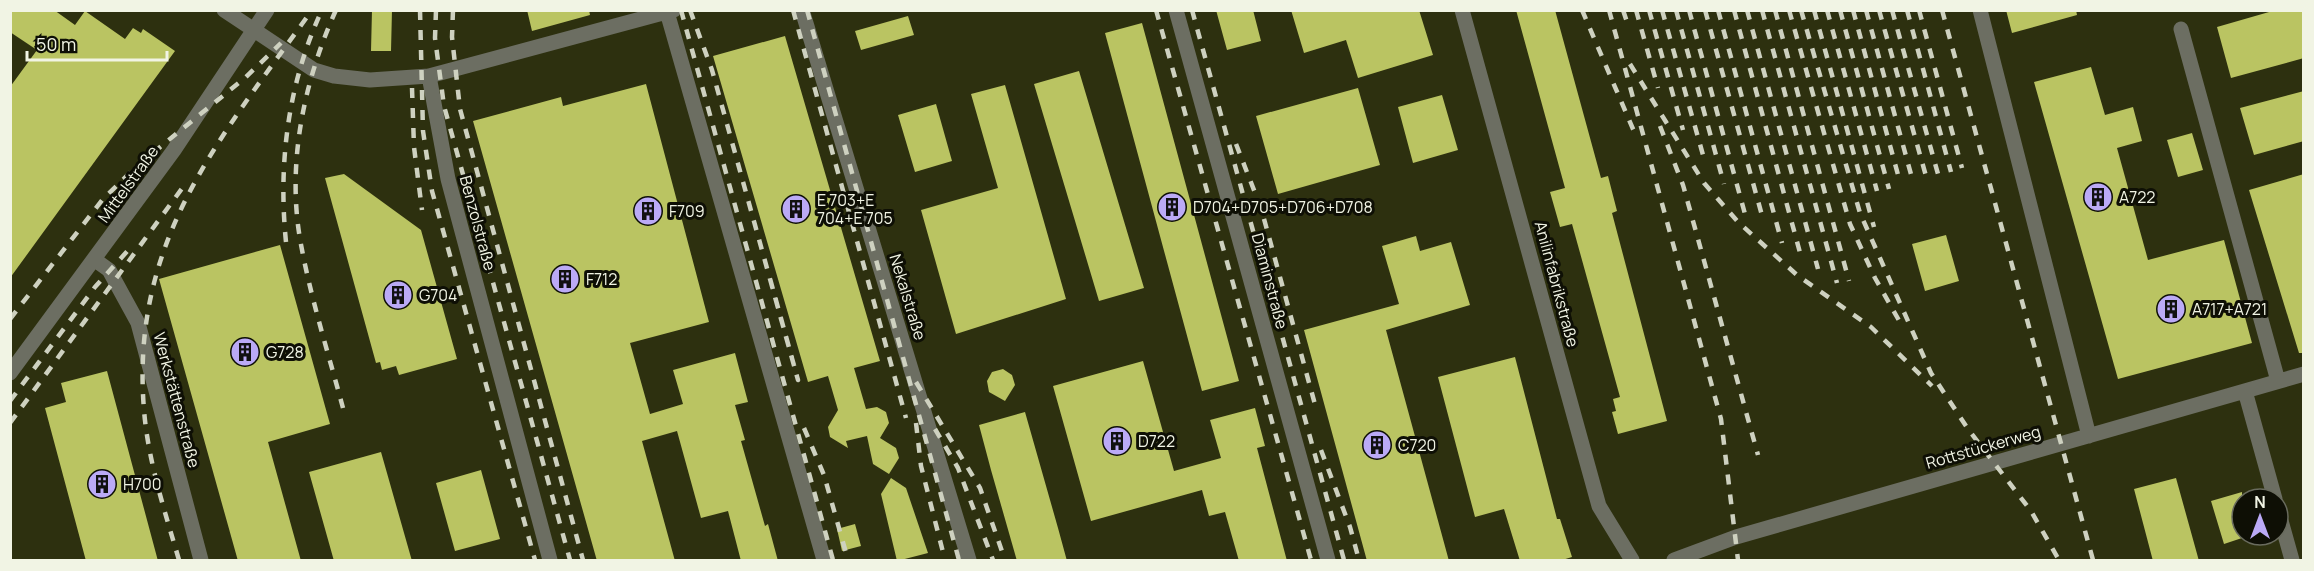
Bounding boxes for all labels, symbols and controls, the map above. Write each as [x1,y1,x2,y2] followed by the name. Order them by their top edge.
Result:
[27,24,166,62] scale bar
[36,32,76,56] text: 50 m
[93,141,163,227] street label: Mittelstraße
[455,173,501,273] street label: Benzolstraße
[2082,181,2114,213] building icon: A722
[2119,186,2155,208] place label: A722
[817,189,893,229] place label: E 703+E 704+E 705
[1156,191,1188,223] building icon: D704+D705+D706+D708
[780,193,812,225] building icon: E 703+E 704+E 705
[632,195,664,227] building icon: F709
[1193,196,1373,218] place label: D704+D705+D706+D708
[669,200,705,222] place label: F709
[1530,219,1584,349] street label: Anilinfabrikstraße
[1247,231,1293,331] street label: Diaminstraße
[884,251,932,343] street label: Nekalstraße
[549,263,581,295] building icon: F712
[586,268,617,290] place label: F712
[382,279,414,311] building icon: G704
[419,284,458,306] place label: G704
[2155,293,2187,325] building icon: A717+A721
[2192,298,2267,320] place label: A717+A721
[148,330,206,470] street label: Werkstättenstraße
[229,336,261,368] building icon: G728
[266,341,304,363] place label: G728
[1923,420,2043,474] street label: Rottstückerweg
[1101,425,1133,457] building icon: D722
[1361,429,1393,461] building icon: C720
[1138,430,1175,452] place label: D722
[1398,434,1436,456] place label: C720
[86,468,118,500] building icon: H700
[123,473,162,495] place label: H700
[2230,487,2290,547] north arrow
[2254,491,2266,513] text: N

